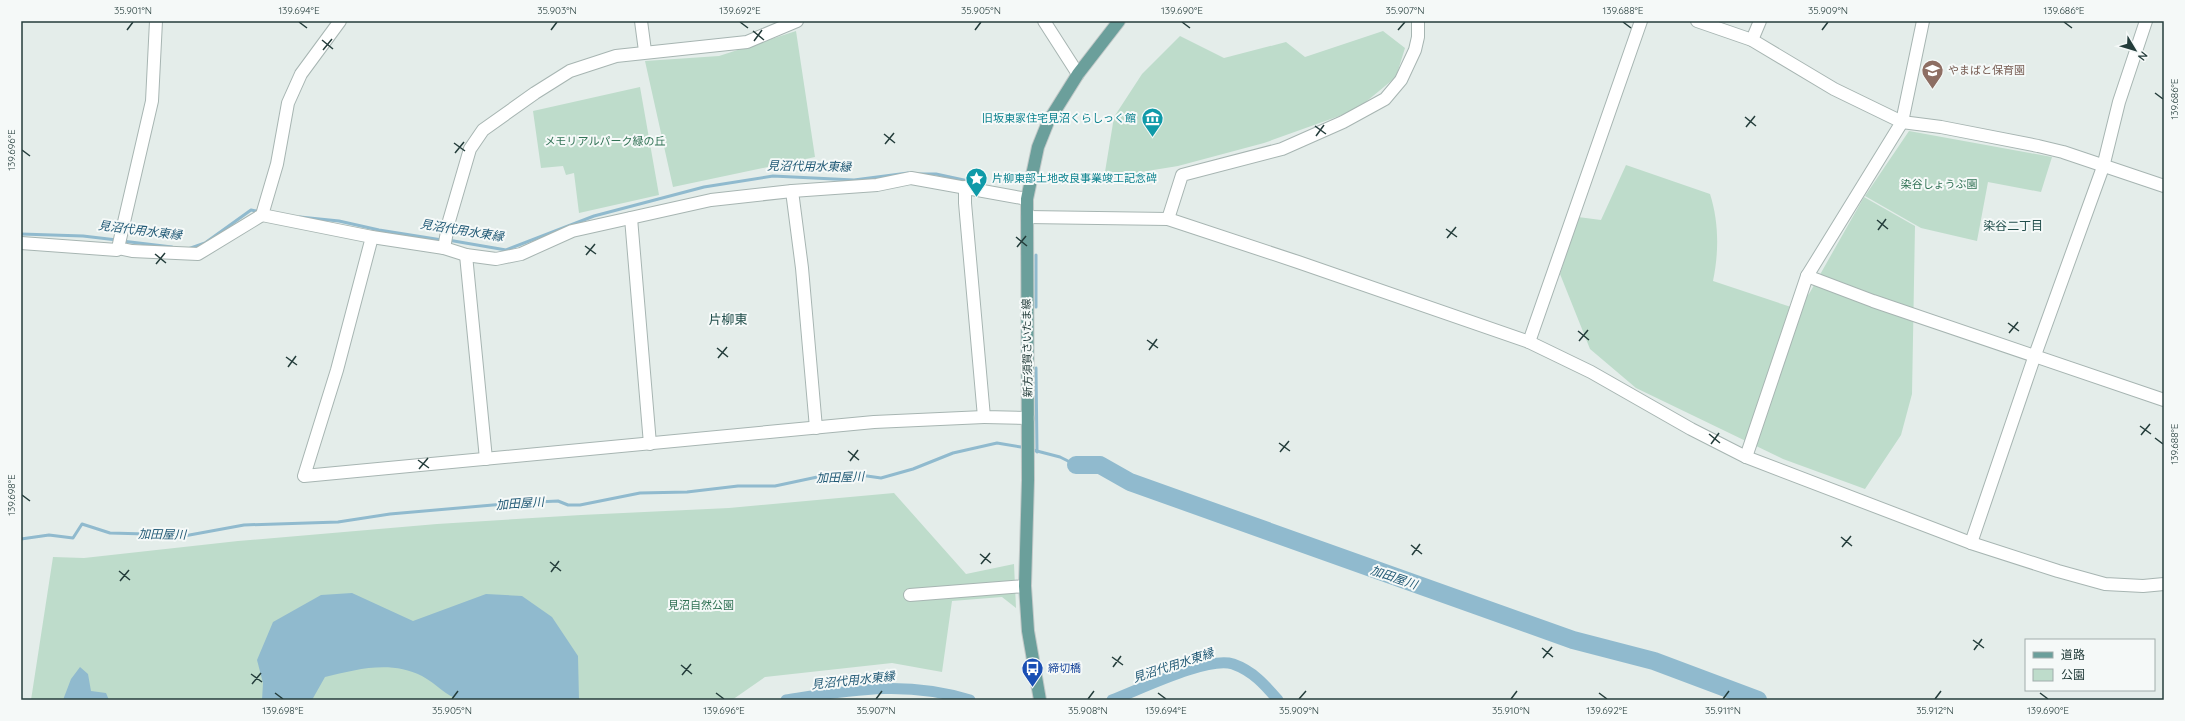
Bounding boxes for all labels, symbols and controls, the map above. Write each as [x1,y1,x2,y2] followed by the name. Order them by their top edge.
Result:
[114,4,152,17] text: 35.901°N
[278,4,320,17] text: 139.694°E
[537,4,577,17] text: 35.903°N
[719,4,761,17] text: 139.692°E
[961,4,1001,17] text: 35.905°N
[1161,4,1203,17] text: 139.690°E
[1386,4,1424,17] text: 35.907°N
[1602,4,1644,17] text: 139.688°E
[1808,4,1848,17] text: 35.909°N
[2043,4,2085,17] text: 139.686°E
[2115,30,2155,70] north arrow
[2135,49,2151,64] text: N
[1920,57,1946,90] school or university icon: やまばと保育園
[1948,63,2025,77] place label: やまばと保育園
[2168,78,2181,120] text: 139.686°E
[1139,105,1165,138] museum icon: 旧坂東家住宅見沼くらしっく館
[982,111,1136,125] place label: 旧坂東家住宅見沼くらしっく館
[5,129,18,171] text: 139.696°E
[545,134,665,148] park label: メモリアルパーク緑の丘
[767,158,853,174] water label: 見沼代用水東縁
[964,165,990,198] place icon: 片柳東部土地改良事業竣工記念碑
[992,171,1157,185] place label: 片柳東部土地改良事業竣工記念碑
[1901,177,1978,191] park label: 染谷しょうぶ園
[419,216,507,244] water label: 見沼代用水東縁
[97,217,185,243] water label: 見沼代用水東縁
[1983,218,2043,233] district label: 染谷二丁目
[1019,299,1035,397] street label: 新方須賀さいたま線
[708,311,748,327] district label: 片柳東
[2168,423,2181,465] text: 139.688°E
[816,469,866,485] water label: 加田屋川
[5,474,18,516] text: 139.698°E
[496,494,546,512] water label: 加田屋川
[138,526,188,542] water label: 加田屋川
[1369,562,1421,593] water label: 加田屋川
[668,598,734,612] park label: 見沼自然公園
[2025,639,2155,691] legend
[1131,644,1217,685] water label: 見沼代用水東縁
[2061,647,2085,662] text: 道路
[1019,655,1045,688] bus stop icon: 締切橋
[1048,661,1081,675] place label: 締切橋
[2061,667,2085,682] text: 公園
[810,668,898,692] water label: 見沼代用水東縁
[262,704,304,717] text: 139.698°E
[432,704,472,717] text: 35.905°N
[703,704,745,717] text: 139.696°E
[857,704,895,717] text: 35.907°N
[1068,704,1108,717] text: 35.908°N
[1145,704,1187,717] text: 139.694°E
[1279,704,1319,717] text: 35.909°N
[1492,704,1530,717] text: 35.910°N
[1586,704,1628,717] text: 139.692°E
[1705,704,1741,717] text: 35.911°N
[1916,704,1954,717] text: 35.912°N
[2027,704,2069,717] text: 139.690°E

